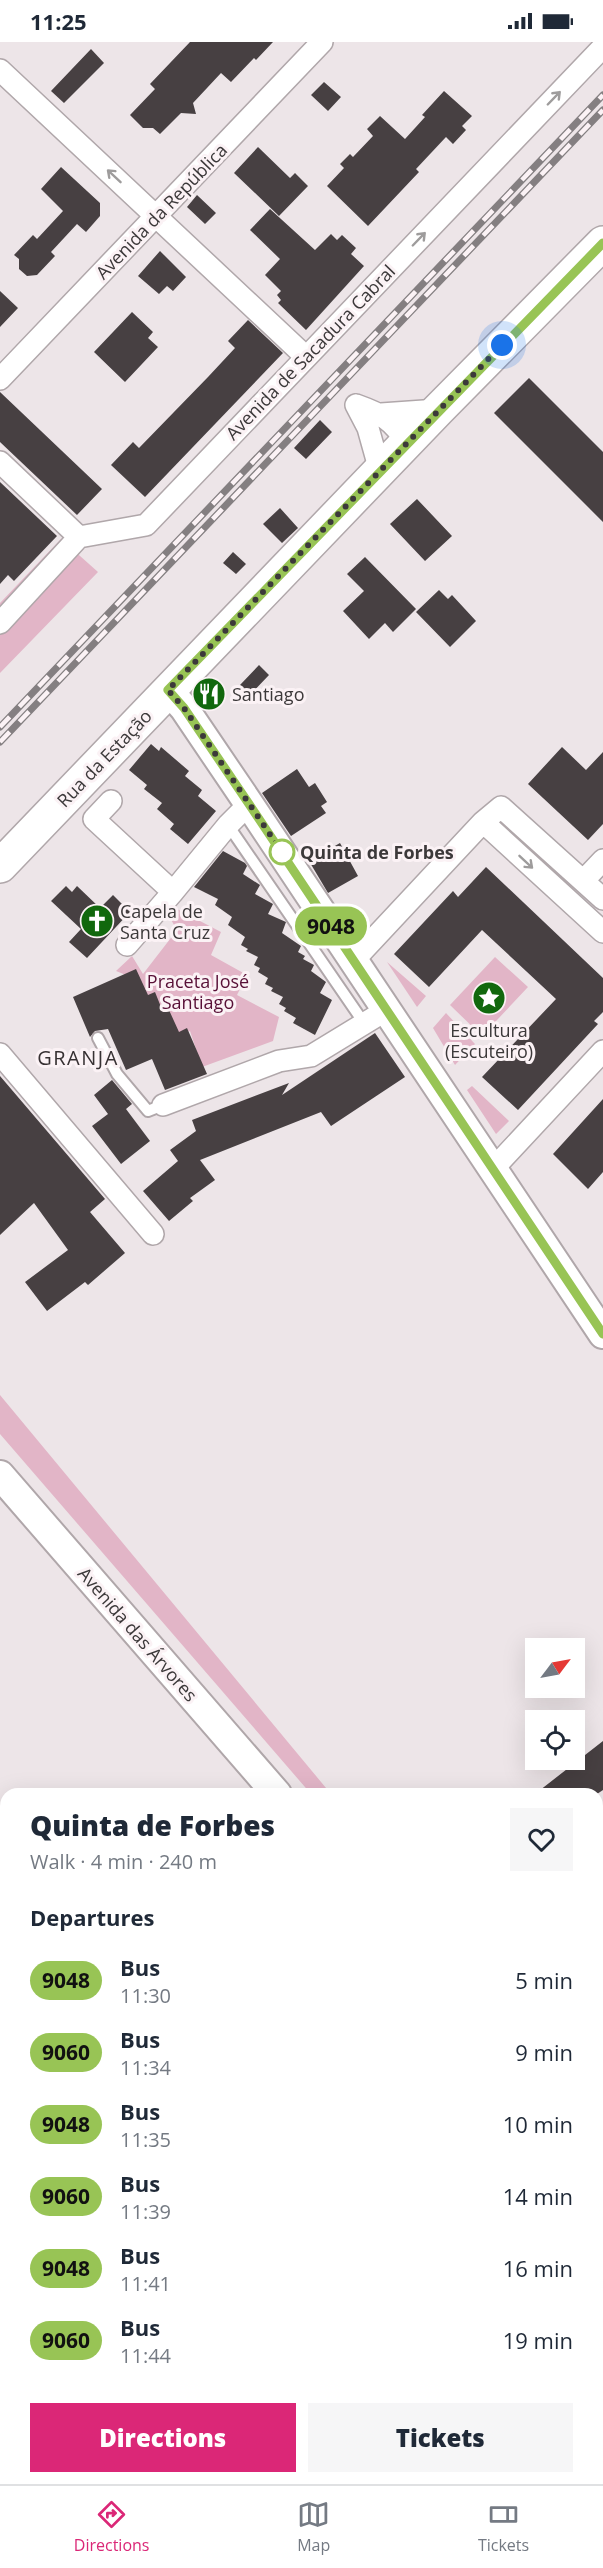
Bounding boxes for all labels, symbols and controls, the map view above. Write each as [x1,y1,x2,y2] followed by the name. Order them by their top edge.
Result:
[30,6,87,36] text: 11:25
[547,90,561,105] one-way arrow
[90,138,232,284] street label: Avenida da República
[107,169,122,183] one-way arrow
[412,231,427,246] one-way arrow
[220,259,400,445] street label: Avenida de Sacadura Cabral
[487,330,517,360] your location
[191,676,227,712] restaurant icon: Santiago
[232,682,304,706] place label: Santiago
[51,704,157,812] street label: Rua da Estação
[269,839,295,865] marker: Quinta de Forbes
[300,840,454,864] place label: Quinta de Forbes
[519,855,534,869] one-way arrow
[120,899,210,944] place label: Capela de Santa Cruz
[79,903,115,939] church icon: Capela de Santa Cruz
[289,906,373,946] line badge: 9048
[307,912,355,940] text: 9048
[147,969,249,1014] park label: Praceta José Santiago
[471,980,507,1016] place icon: Escultura (Escuteiro)
[445,1018,533,1063] place label: Escultura (Escuteiro)
[37,1044,119,1071] district label: GRANJA
[73,1562,203,1706] street label: Avenida das Árvores
[525,1638,585,1698] north arrow
[525,1638,585,1770] map controls
[525,1710,585,1770] button: locate
[30,1806,275,1844] text: Quinta de Forbes
[510,1808,573,1871] button: heart
[30,1848,217,1875] text: Walk · 4 min · 240 m
[30,1902,154,1932] text: Departures
[120,1952,160,1982] text: Bus
[515,1965,573,1995] text: 5 min
[42,1966,90,1994] text: 9048
[120,1982,171,2009] text: 11:30
[120,2024,160,2054] text: Bus
[515,2037,573,2067] text: 9 min
[42,2038,90,2066] text: 9060
[120,2054,171,2081] text: 11:34
[120,2096,160,2126] text: Bus
[503,2109,573,2139] text: 10 min
[42,2110,90,2138] text: 9048
[120,2126,171,2153] text: 11:35
[120,2168,160,2198] text: Bus
[503,2181,573,2211] text: 14 min
[42,2182,90,2210] text: 9060
[120,2198,171,2225] text: 11:39
[120,2240,160,2270] text: Bus
[503,2253,573,2283] text: 16 min
[42,2254,90,2282] text: 9048
[120,2270,171,2297] text: 11:41
[120,2312,160,2342] text: Bus
[503,2325,573,2355] text: 19 min
[42,2326,90,2354] text: 9060
[120,2342,171,2369] text: 11:44
[30,2403,296,2472] button: Directions
[308,2403,573,2472] button: Tickets
[74,2498,149,2556] tab: Directions
[297,2498,330,2556] tab: Map
[478,2498,529,2556] tab: Tickets

